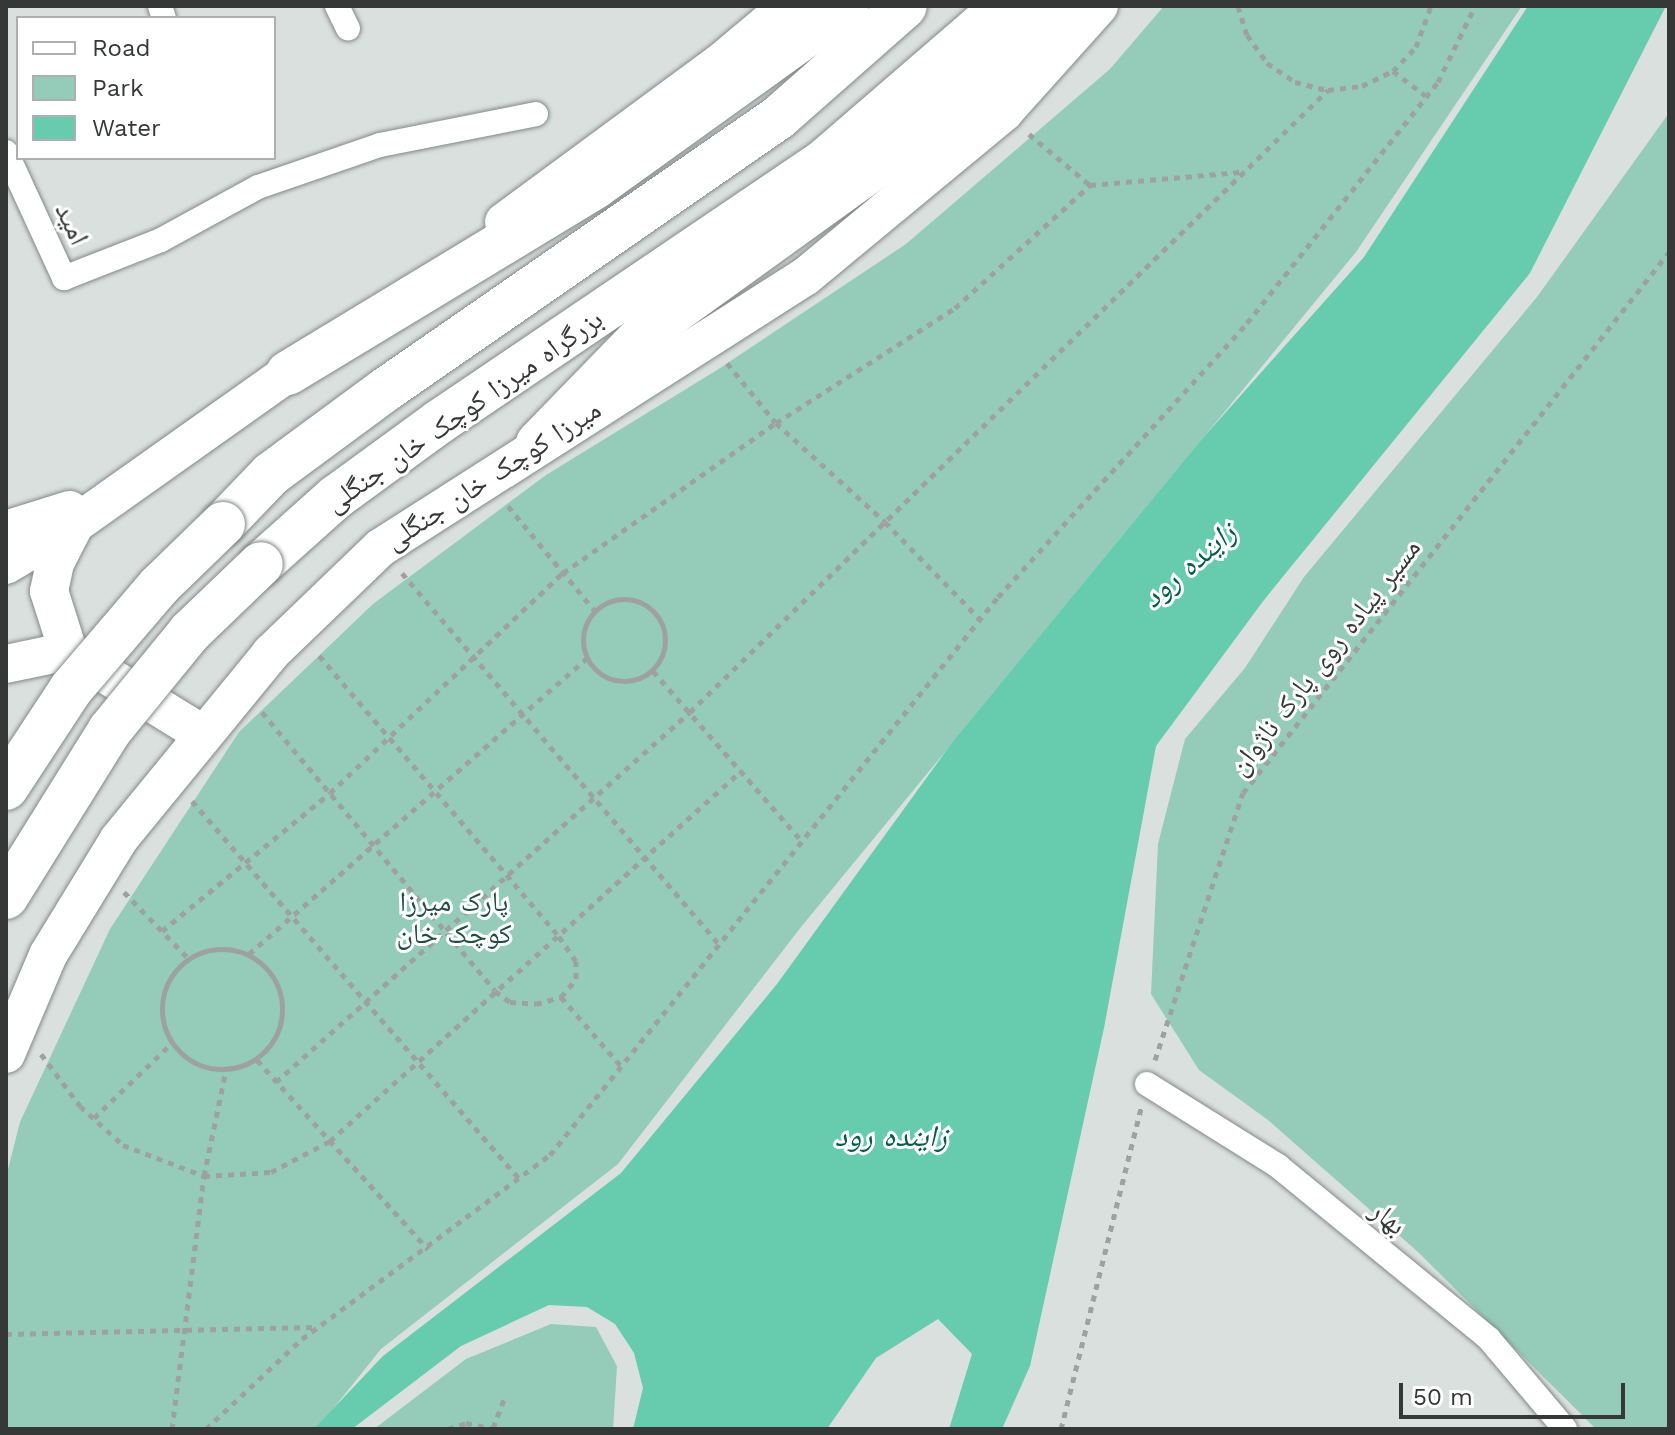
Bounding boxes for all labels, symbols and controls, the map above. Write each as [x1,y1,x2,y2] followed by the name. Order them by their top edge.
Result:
[16,16,276,160] legend
[92,34,151,62] text: Road
[92,74,144,102] text: Park
[92,114,161,142] text: Water
[48,198,96,250] street label: امید
[319,302,609,520] street label: بزرگراه میرزا کوچک خان جنگلی
[379,393,607,557] street label: میرزا کوچک خان جنگلی
[1135,515,1243,615] water label: زاینده رود
[1222,532,1428,782] street label: مسیر پیاده روی پارک ناژوان
[396,885,512,951] park label: پارک میرزا کوچک خان
[835,1118,947,1154] water label: زاینده رود
[1363,1194,1413,1242] street label: بهار
[1403,1367,1629,1417] scale bar
[1413,1383,1473,1411] text: 50 m

